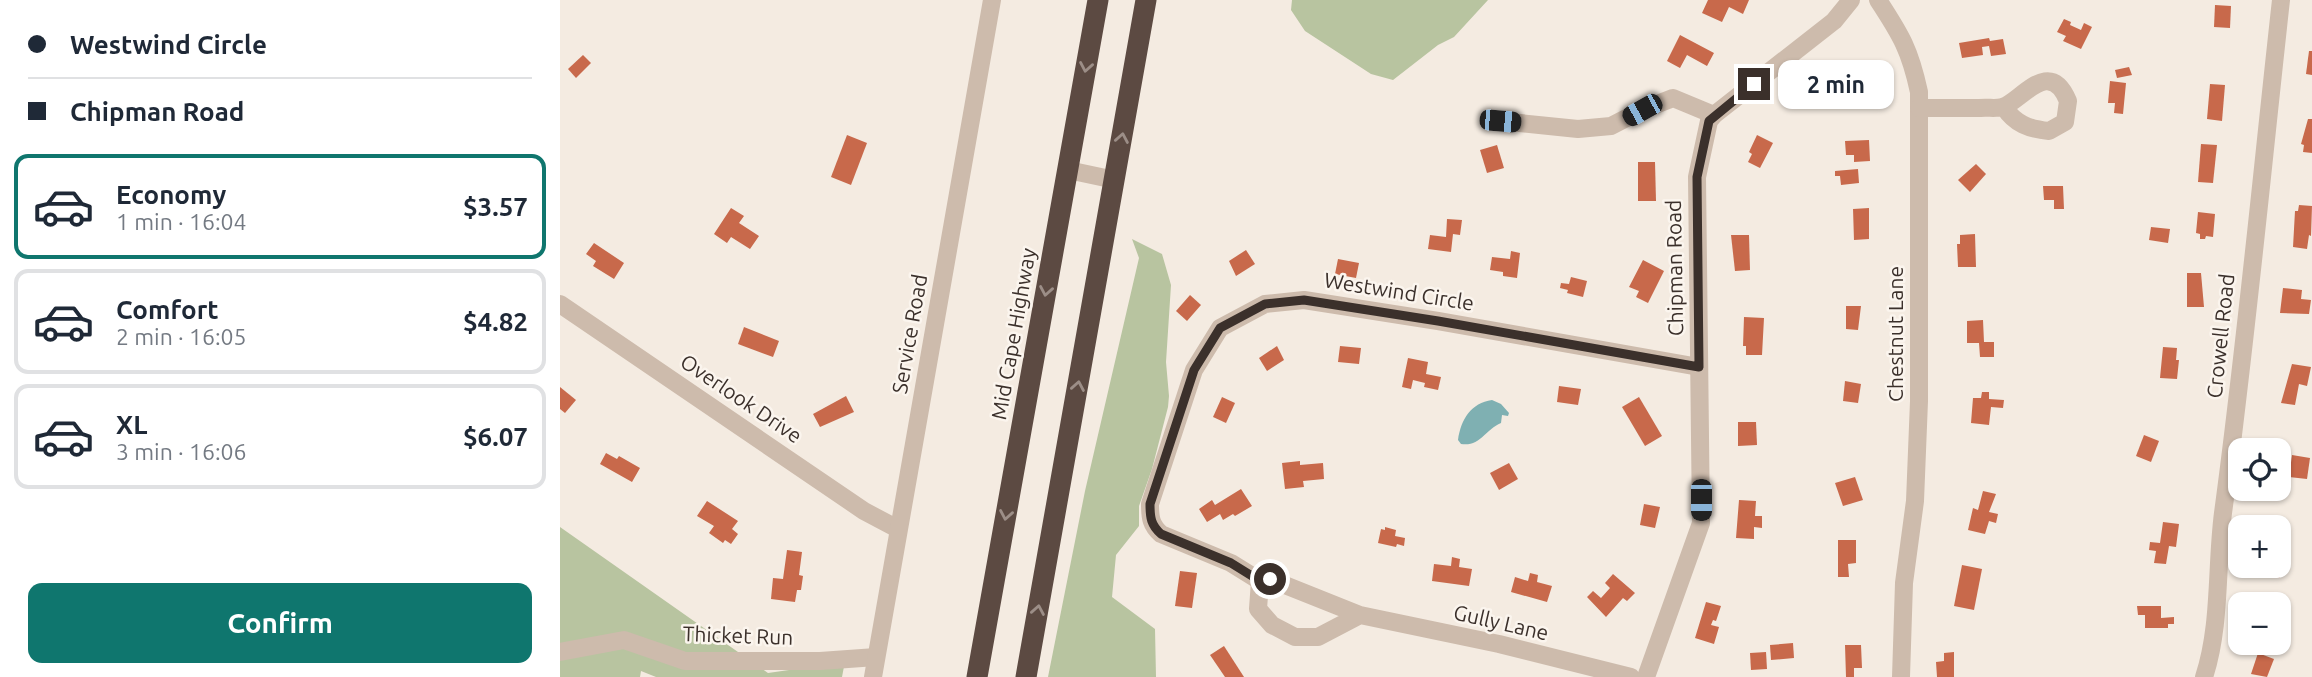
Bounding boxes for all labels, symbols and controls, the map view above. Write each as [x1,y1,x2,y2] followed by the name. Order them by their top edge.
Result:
[70,30,267,59] text: Westwind Circle
[1778,60,1894,108] callout: 2 min
[1079,61,1094,73] one-way arrow
[1738,68,1770,100] route end
[1807,72,1865,97] text: 2 min
[1619,91,1666,129] car
[70,97,244,126] text: Chipman Road
[1479,109,1522,133] car
[1114,132,1129,144] one-way arrow
[32,175,95,238] icon: car
[116,180,226,209] text: Economy
[463,192,528,221] text: $3.57
[1661,200,1687,336] street label: Chipman Road
[116,209,247,234] text: 1 min · 16:04
[986,246,1040,421] street label: Mid Cape Highway
[1883,266,1907,402] street label: Chestnut Lane
[1323,267,1476,315] street label: Westwind Circle
[887,272,931,395] street label: Service Road
[2202,272,2238,399] street label: Crowell Road
[1040,285,1055,297] one-way arrow
[32,290,95,353] icon: car
[116,295,219,324] text: Comfort
[463,307,528,336] text: $4.82
[116,324,247,349] text: 2 min · 16:05
[676,349,807,448] street label: Overlook Drive
[1070,380,1085,392] one-way arrow
[32,405,95,468] icon: car
[116,410,147,439] text: XL
[463,422,528,451] text: $6.07
[2228,438,2291,655] map controls
[2228,438,2291,501] button: locate
[116,439,247,464] text: 3 min · 16:06
[1691,479,1712,521] car
[999,509,1014,521] one-way arrow
[2228,515,2291,578] button: +
[1254,563,1286,595] route start
[28,583,532,663] button: Confirm
[2228,592,2291,655] button: −
[1451,599,1551,645] street label: Gully Lane
[1030,604,1045,616] one-way arrow
[682,621,794,649] street label: Thicket Run

